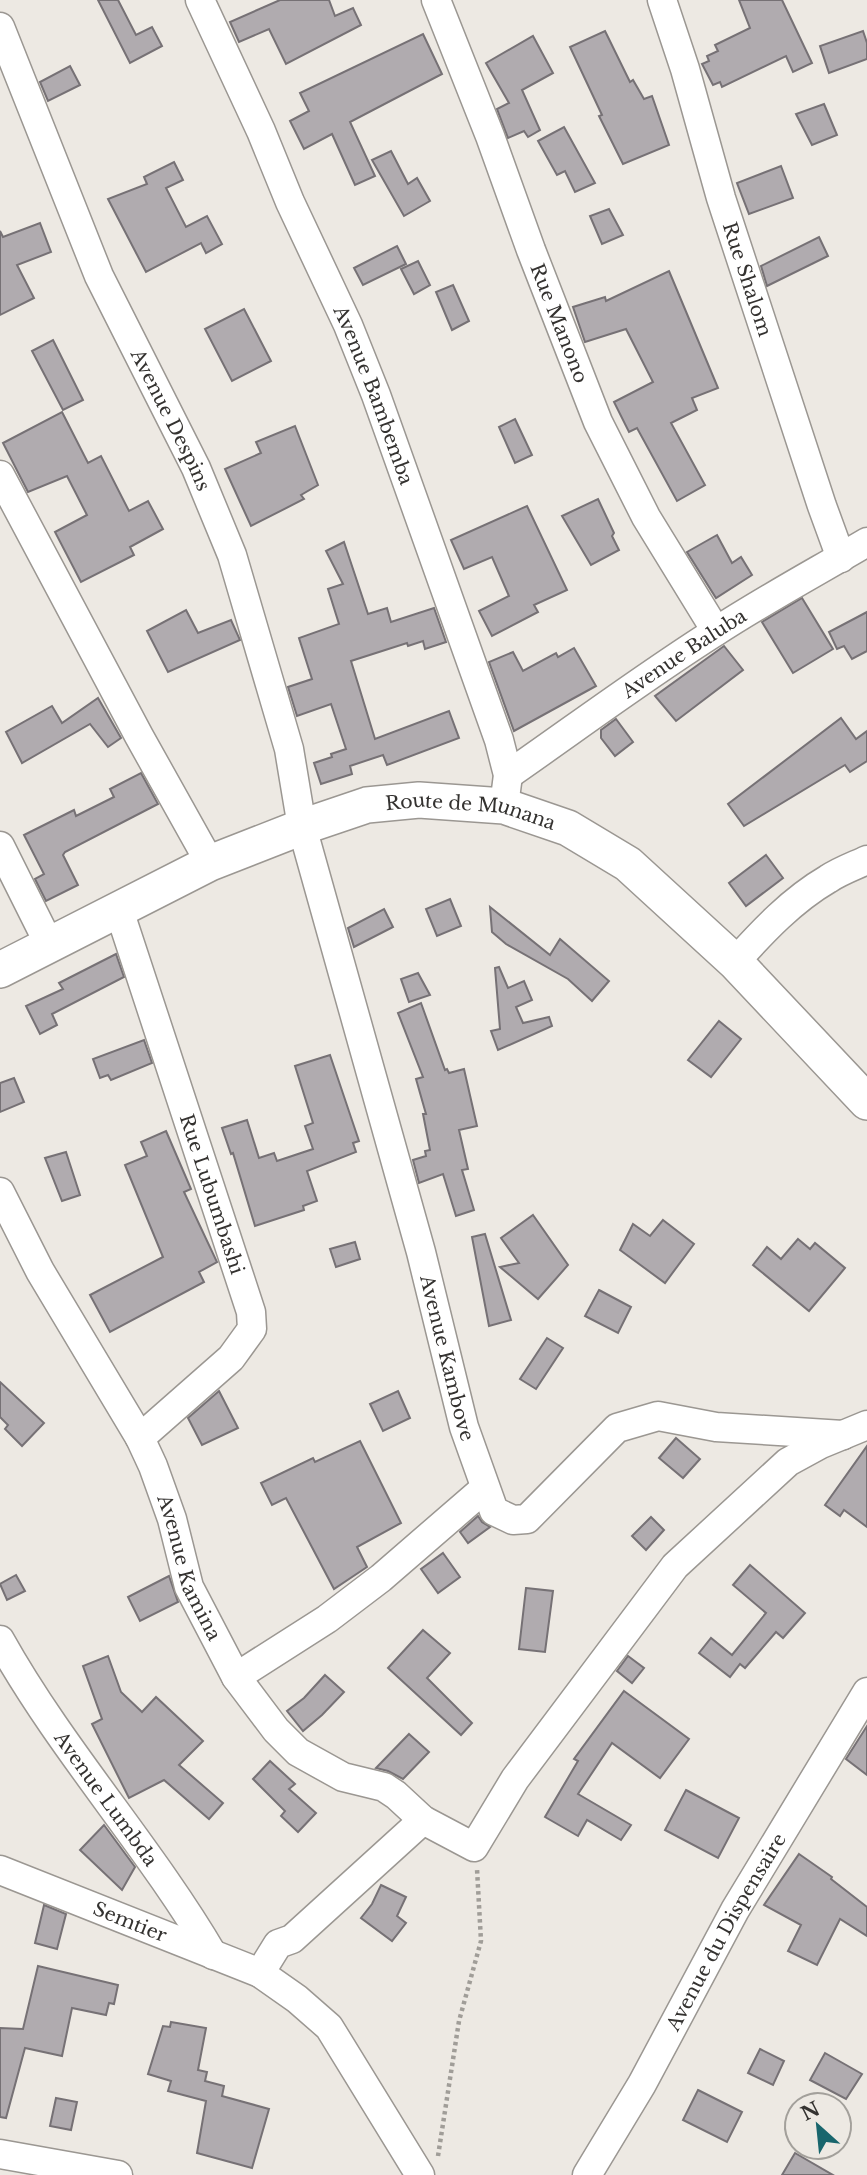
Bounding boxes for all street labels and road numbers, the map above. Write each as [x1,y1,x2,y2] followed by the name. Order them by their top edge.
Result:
[718,219,777,339] street label: Rue Shalom
[526,260,593,386] street label: Rue Manono
[329,301,419,488] street label: Avenue Bambemba
[126,344,216,494] street label: Avenue Despins
[616,603,751,703] street label: Avenue Baluba
[384,788,559,835] street label: Route de Munana
[175,1111,249,1278] street label: Rue Lubumbashi
[415,1272,480,1444] street label: Avenue Kambove
[152,1490,226,1644] street label: Avenue Kamina
[49,1726,163,1871] street label: Avenue Lumbda
[661,1829,790,2036] street label: Avenue du Dispensaire
[90,1897,170,1946] street label: Semtier

